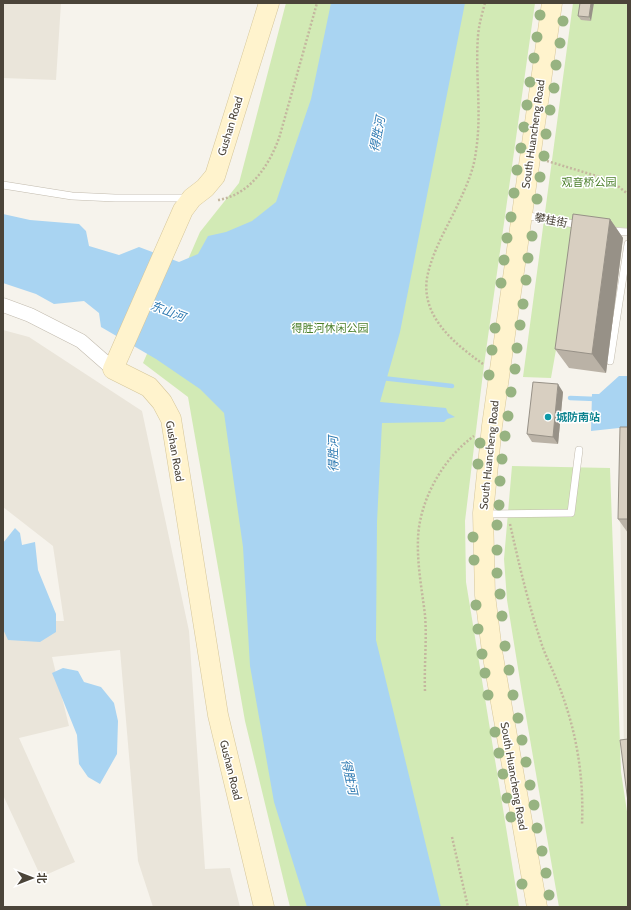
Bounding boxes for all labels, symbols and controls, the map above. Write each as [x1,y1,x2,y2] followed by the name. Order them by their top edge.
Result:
[518,79,548,189] street label: South Huancheng Road
[214,95,246,157] street label: Gushan Road
[366,113,388,153] water label: 得胜河
[562,175,617,189] park label: 观音桥公园
[533,210,569,230] street label: 攀桂街
[149,298,189,325] water label: 东山河
[292,321,369,335] park label: 得胜河休闲公园
[476,400,502,510] street label: South Huancheng Road
[556,410,600,424] place label: 城防南站
[543,412,553,422] marker: 城防南站
[163,420,187,482] street label: Gushan Road
[325,434,341,472] water label: 得胜河
[498,721,530,831] street label: South Huancheng Road
[217,739,245,801] street label: Gushan Road
[339,758,361,798] water label: 得胜河
[12,858,52,898] north arrow
[35,873,49,884] text: 北

